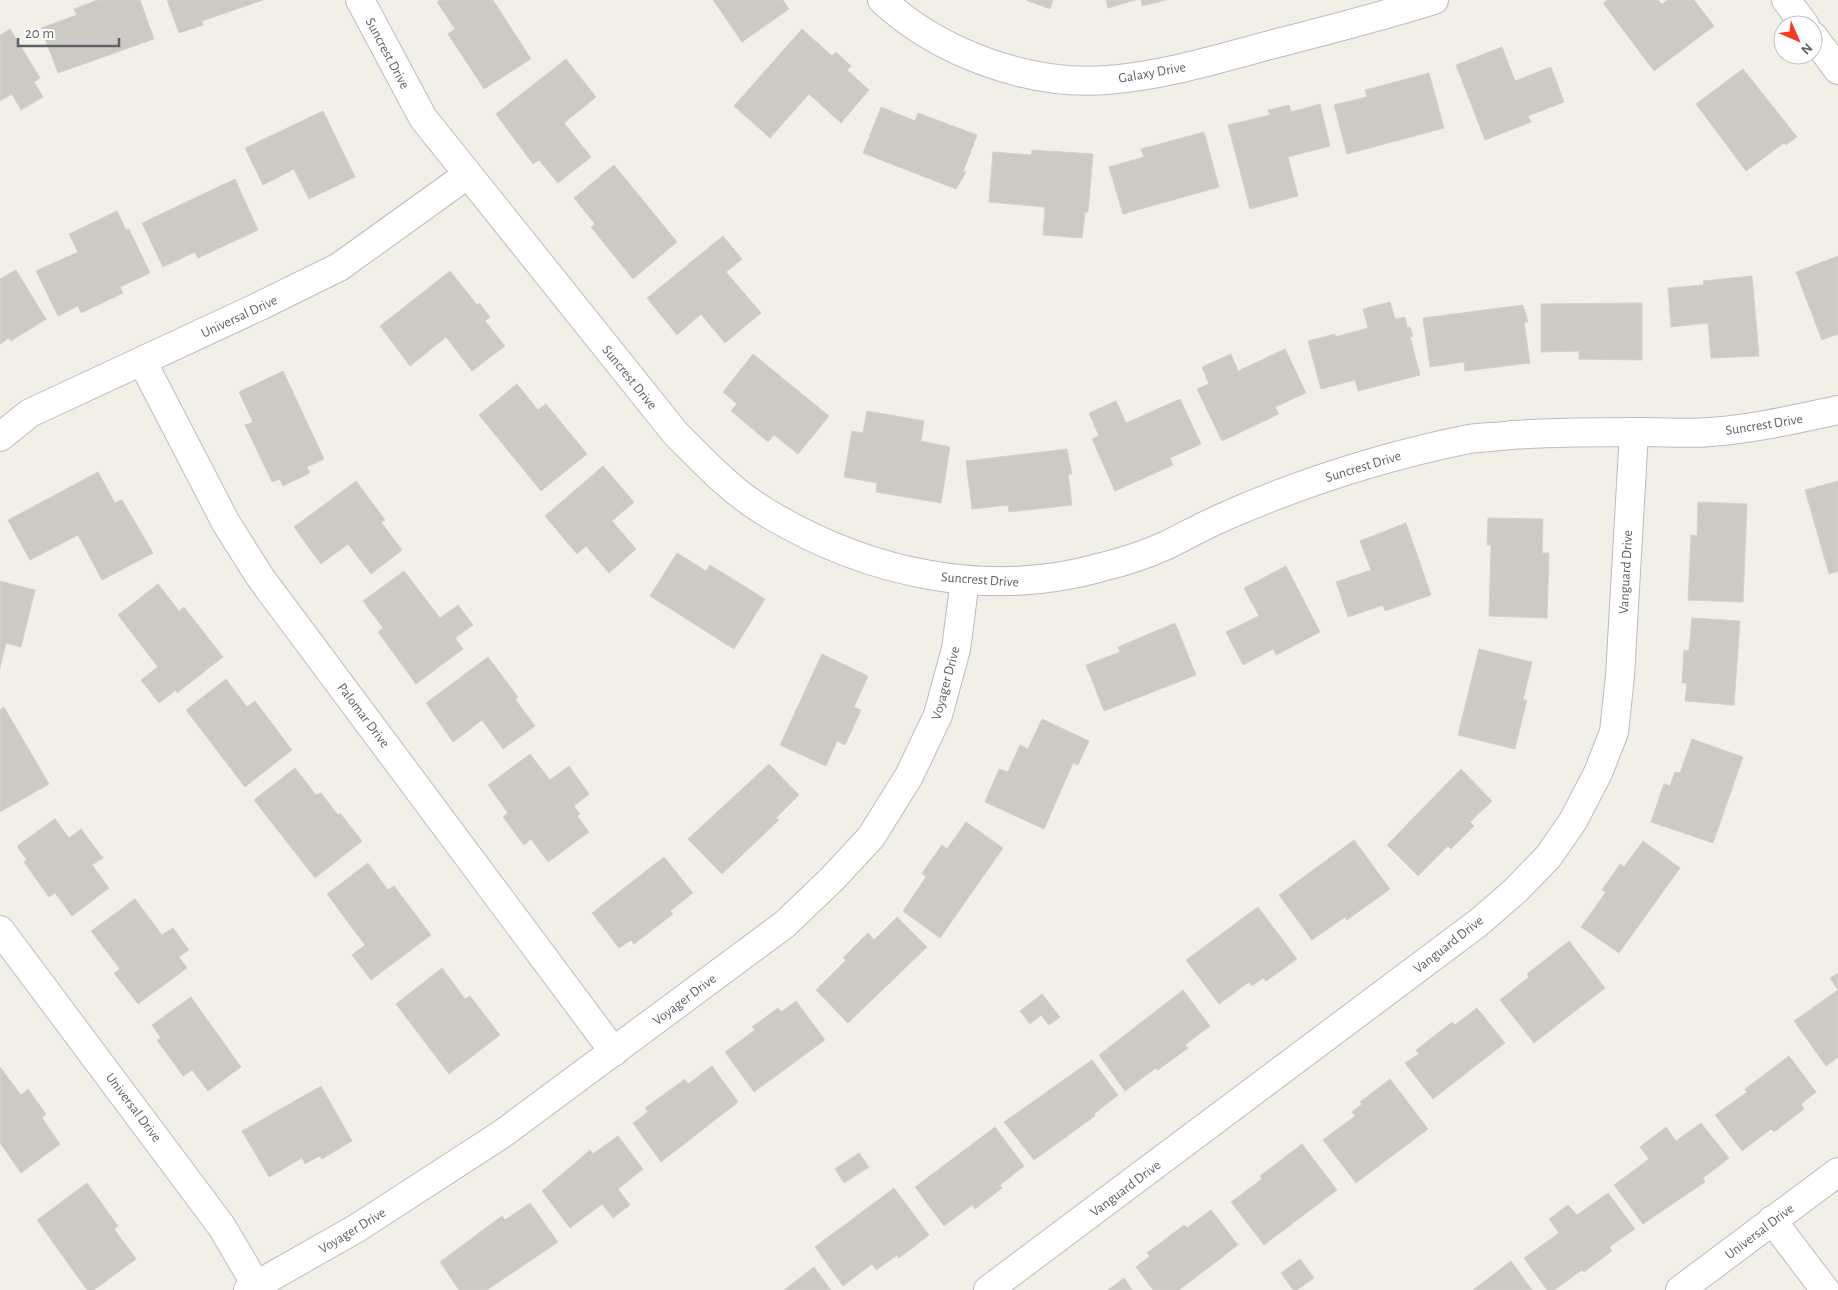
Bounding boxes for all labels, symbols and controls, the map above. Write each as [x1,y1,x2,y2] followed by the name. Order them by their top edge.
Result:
[18,15,119,47] scale bar
[1773,15,1823,65] north arrow
[363,16,412,91] street label: Suncrest Drive
[25,26,54,41] text: 20 m
[1798,40,1815,57] text: N
[1117,60,1187,86] street label: Galaxy Drive
[199,293,280,341] street label: Universal Drive
[599,343,659,412] street label: Suncrest Drive
[1724,412,1804,438] street label: Suncrest Drive
[1324,449,1403,485] street label: Suncrest Drive
[1617,530,1635,614] street label: Vanguard Drive
[940,570,1019,590] street label: Suncrest Drive
[929,645,962,721] street label: Voyager Drive
[334,681,392,751] street label: Palomar Drive
[1411,913,1486,976] street label: Vanguard Drive
[650,972,719,1028] street label: Voyager Drive
[103,1071,164,1145] street label: Universal Drive
[1088,1158,1163,1220] street label: Vanguard Drive
[1723,1201,1797,1262] street label: Universal Drive
[317,1205,388,1256] street label: Voyager Drive

